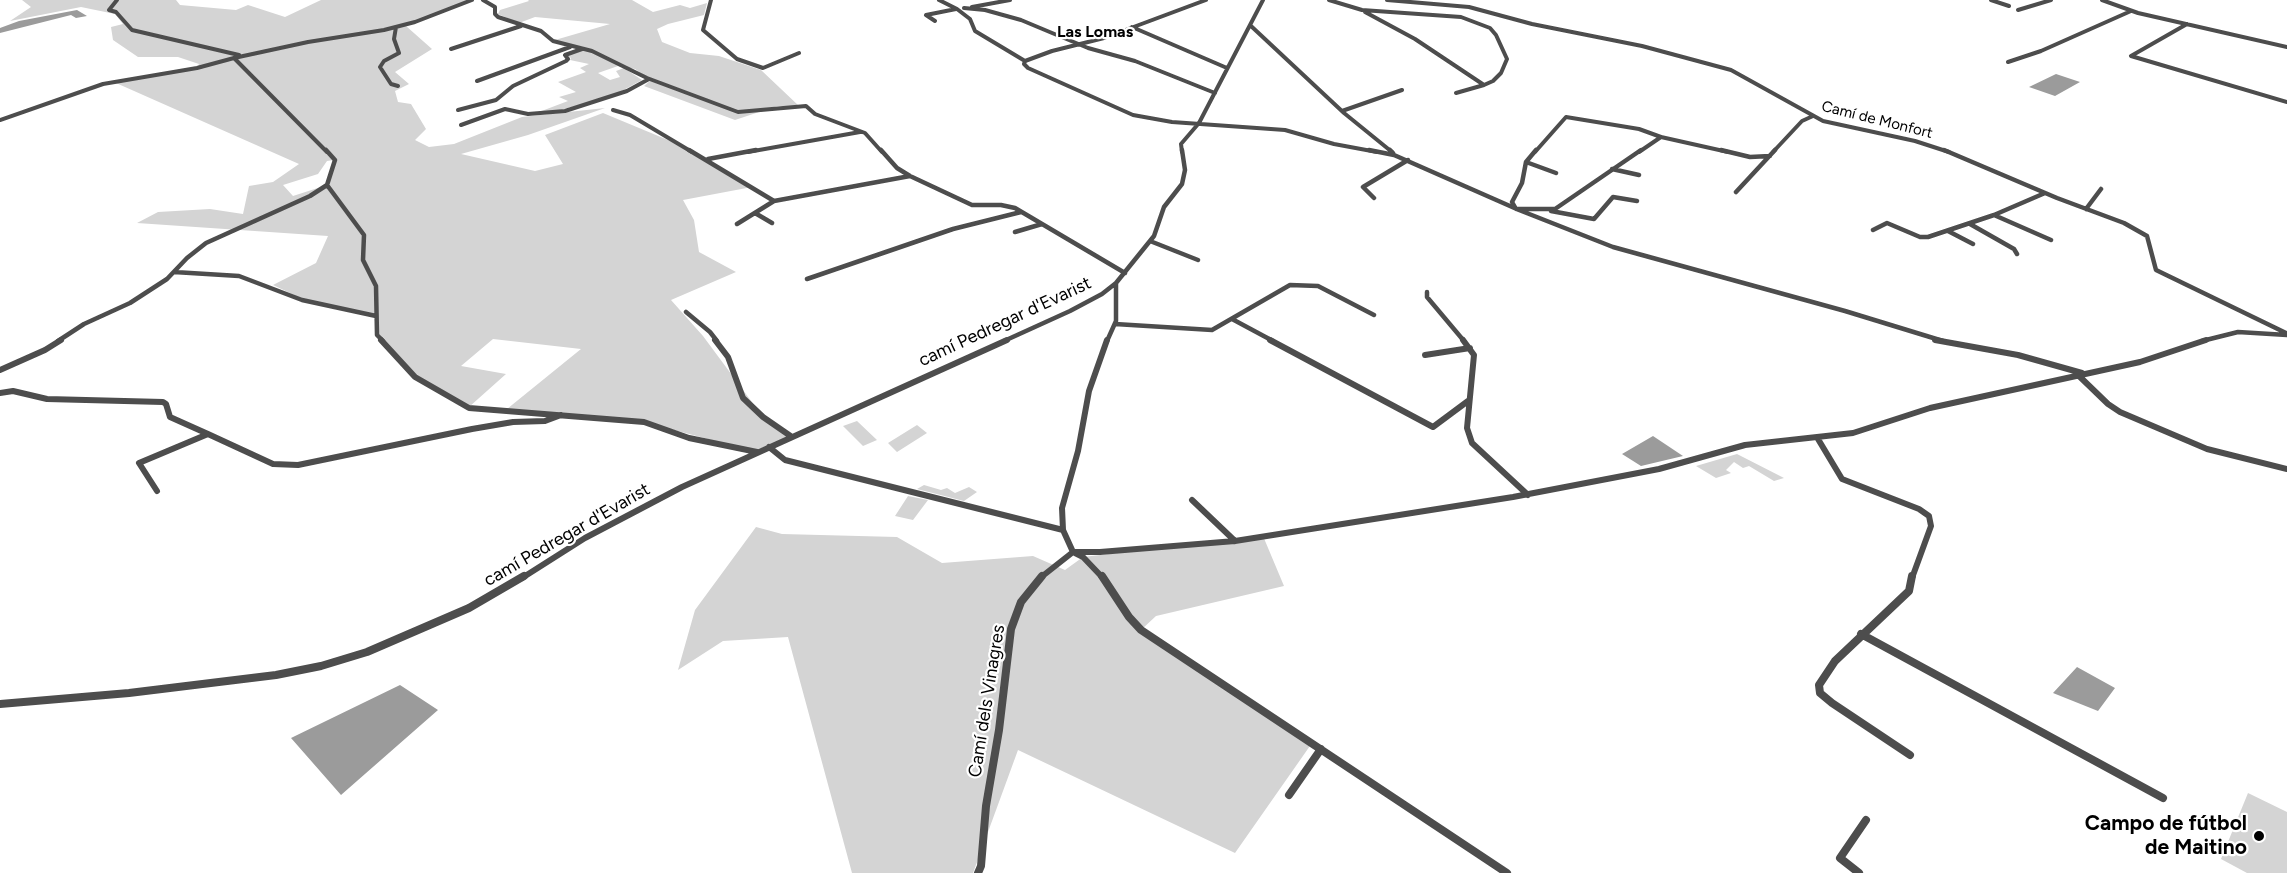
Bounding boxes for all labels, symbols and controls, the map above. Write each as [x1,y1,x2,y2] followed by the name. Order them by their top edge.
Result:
[1057,22,1133,42] district label: Las Lomas
[1820,98,1934,142] street label: Camí de Monfort
[915,272,1095,372] street label: camí Pedregar d'Evarist
[480,479,654,591] street label: camí Pedregar d'Evarist
[964,623,1010,779] street label: Camí dels Vinagres
[2085,811,2247,861] place label: Campo de fútbol de Maitino
[2252,829,2266,843] marker: Campo de fútbol de Maitino

